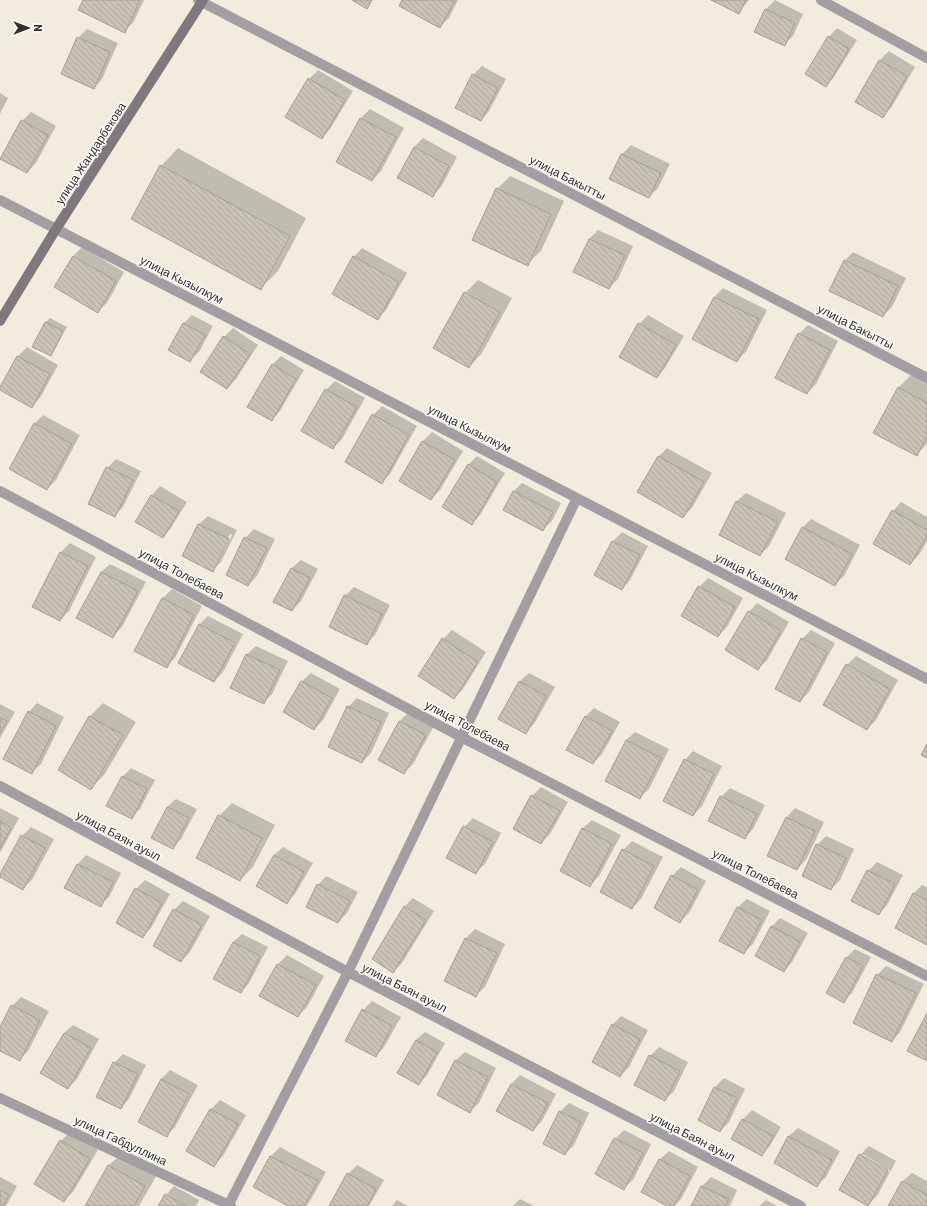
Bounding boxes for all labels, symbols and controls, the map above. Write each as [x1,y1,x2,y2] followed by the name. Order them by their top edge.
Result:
[8,8,48,48] north arrow
[32,24,45,32] text: N
[52,99,129,207] street label: улица Жандарбекова
[527,152,608,203] street label: улица Бакытты
[138,252,226,307] street label: улица Кызылкум
[815,301,896,352] street label: улица Бакытты
[426,401,514,456] street label: улица Кызылкум
[136,545,227,602] street label: улица Толебаева
[713,549,801,604] street label: улица Кызылкум
[422,697,513,754] street label: улица Толебаева
[74,807,164,864] street label: улица Баян ауыл
[710,845,802,902] street label: улица Толебаева
[360,960,450,1015] street label: улица Баян ауыл
[648,1109,738,1164] street label: улица Баян ауыл
[72,1112,170,1169] street label: улица Габдуллина

